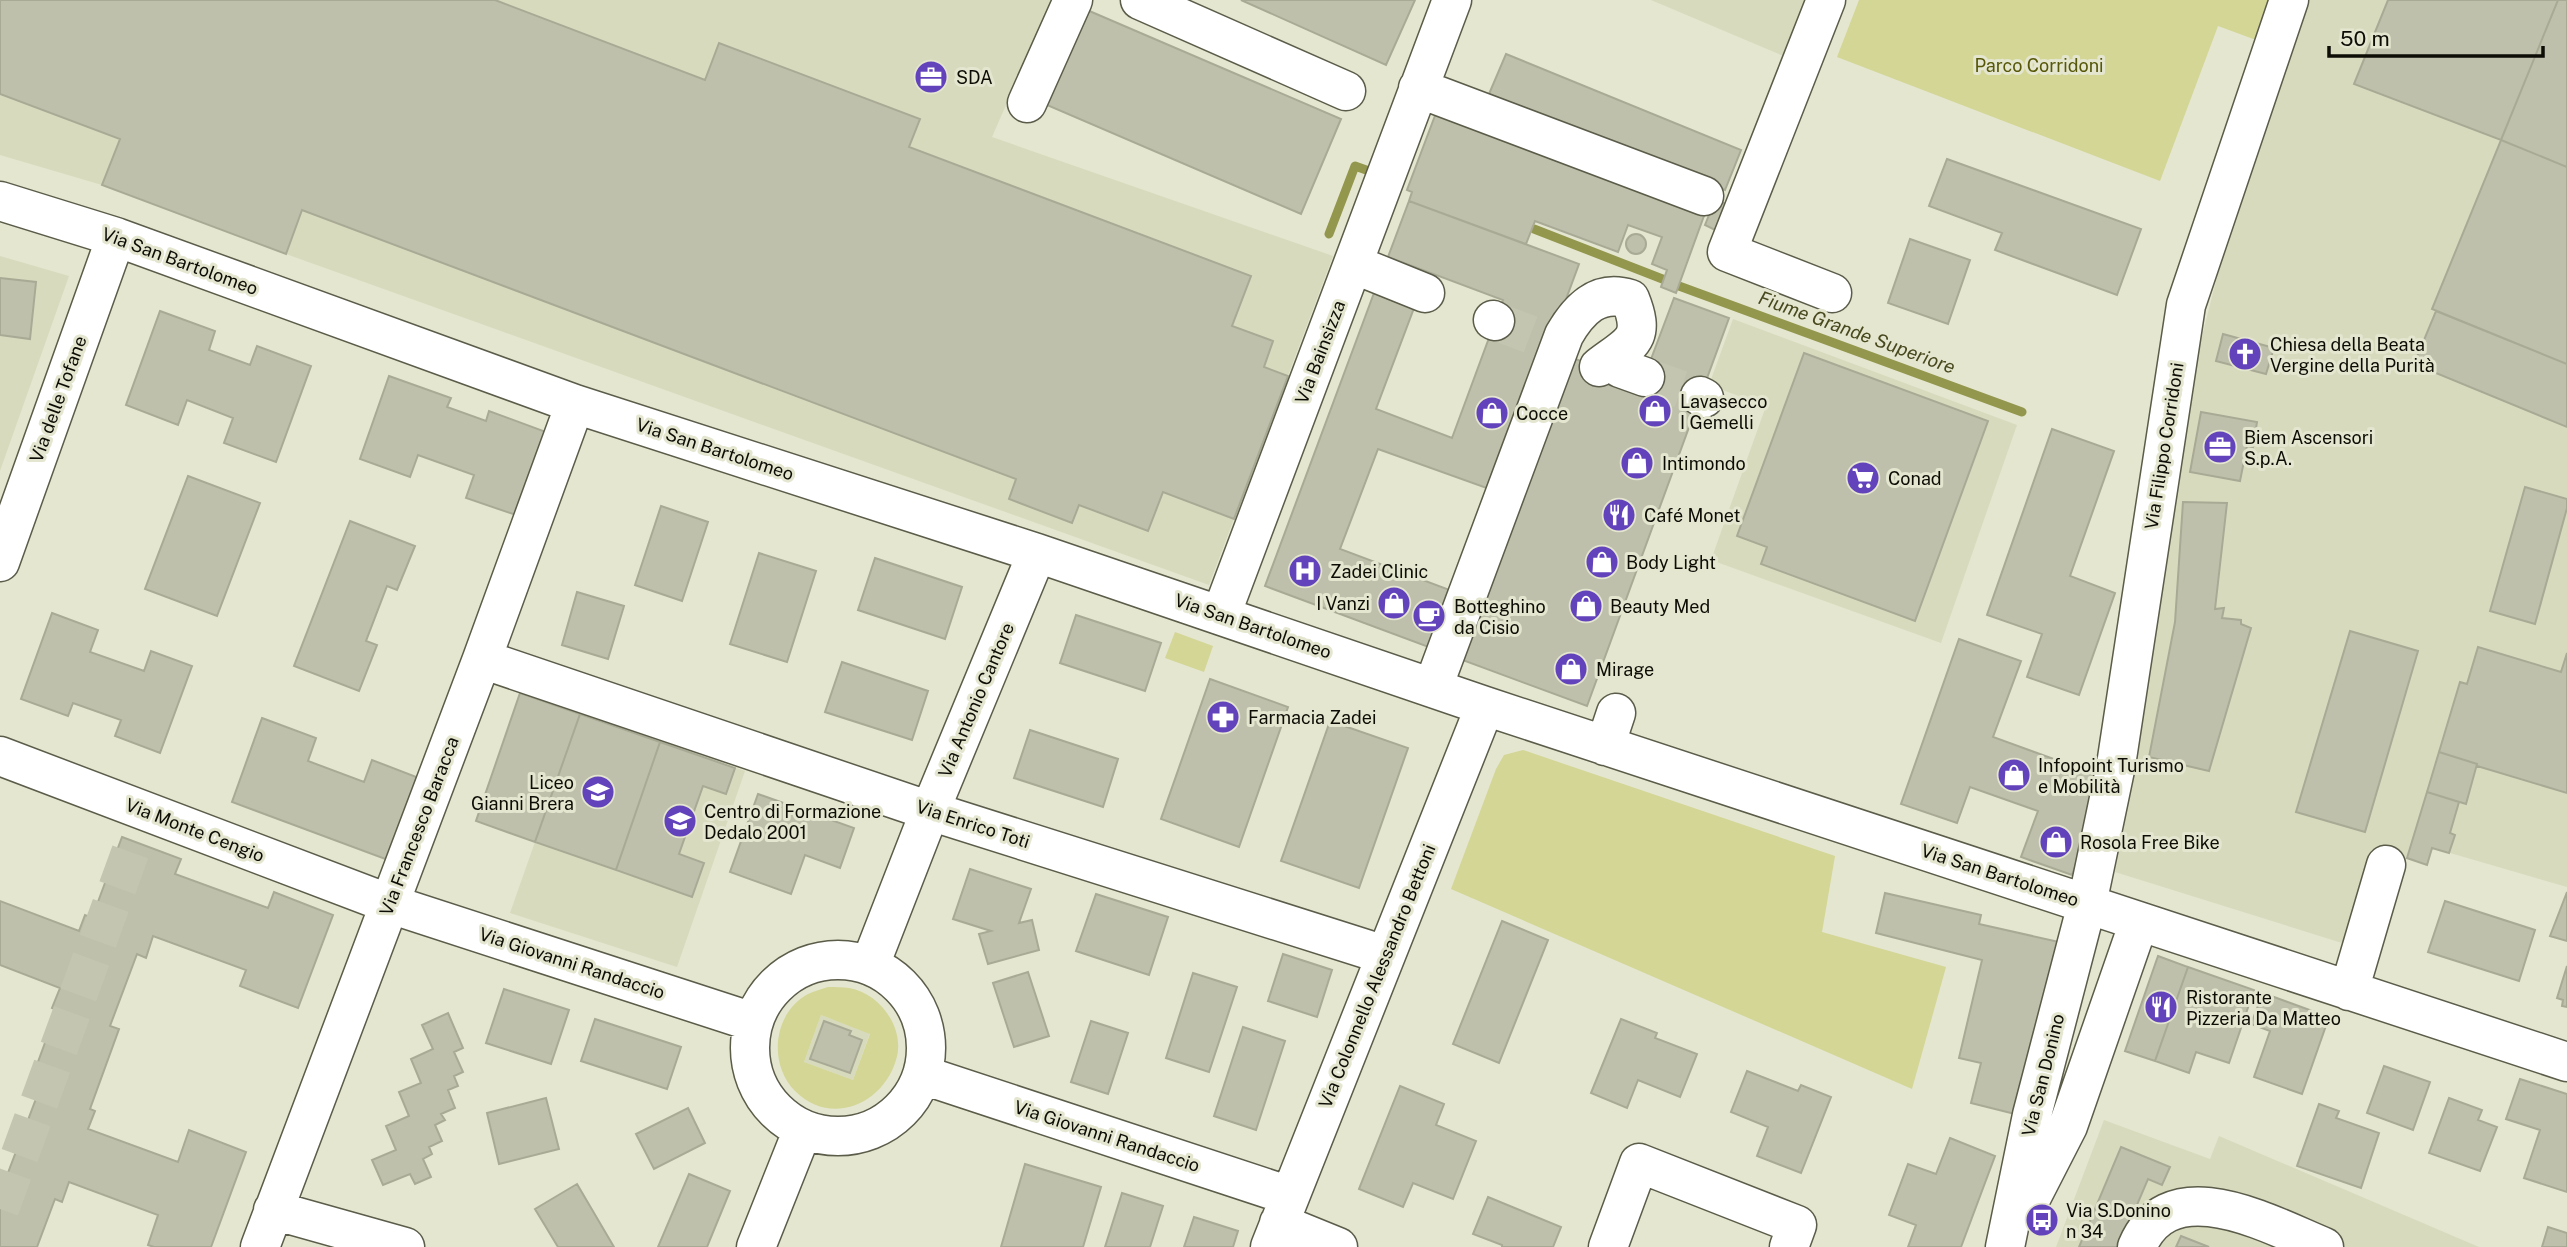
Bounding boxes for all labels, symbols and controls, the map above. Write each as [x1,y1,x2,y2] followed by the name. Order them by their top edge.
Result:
[2329,14,2542,58] scale bar
[2340,26,2390,51] text: 50 m
[1974,55,2104,76] park label: Parco Corridoni
[912,58,950,96] office icon: SDA
[956,67,993,88] place label: SDA
[99,223,261,299] street label: Via San Bartolomeo
[1756,286,1958,378] water label: Fiume Grande Superiore
[1291,297,1349,407] street label: Via Bainsizza
[25,333,91,465] street label: Via delle Tofane
[2270,334,2435,376] place label: Chiesa della Beata Vergine della Purità
[2226,335,2264,373] church icon: Chiesa della Beata Vergine della Purità
[2140,361,2188,531] street label: Via Filippo Corridoni
[1680,391,1767,433] place label: Lavasecco I Gemelli
[1636,392,1674,430] shop icon: Lavasecco I Gemelli
[1473,394,1511,432] shop icon: Cocce
[1516,403,1568,424] place label: Cocce
[634,414,796,484] street label: Via San Bartolomeo
[2244,427,2373,469] place label: Biem Ascensori S.p.A.
[2201,428,2239,466] office icon: Biem Ascensori S.p.A.
[1618,444,1656,482] shop icon: Intimondo
[1662,453,1746,474] place label: Intimondo
[1844,459,1882,497] supermarket icon: Conad
[1888,468,1942,489] place label: Conad
[1600,496,1638,534] restaurant icon: Café Monet
[1644,505,1741,526] place label: Café Monet
[1583,543,1621,581] shop icon: Body Light
[1286,552,1324,590] hospital icon: Zadei Clinic
[1626,552,1716,573] place label: Body Light
[1330,561,1428,582] place label: Zadei Clinic
[1375,584,1413,622] shop icon: I Vanzi
[1567,587,1605,625] shop icon: Beauty Med
[1172,589,1334,663] street label: Via San Bartolomeo
[1316,593,1370,614] place label: I Vanzi
[1454,596,1546,638] place label: Botteghino da Cisio
[1610,596,1710,617] place label: Beauty Med
[1410,597,1448,635] cafe icon: Botteghino da Cisio
[934,619,1018,781] street label: Via Antonio Cantore
[1552,650,1590,688] shop icon: Mirage
[1596,659,1654,680] place label: Mirage
[1204,698,1242,736] pharmacy icon: Farmacia Zadei
[1248,707,1376,728] place label: Farmacia Zadei
[375,734,463,918] street label: Via Francesco Baracca
[2038,755,2184,797] place label: Infopoint Turismo e Mobilità
[1995,756,2033,794] shop icon: Infopoint Turismo e Mobilità
[471,772,574,814] place label: Liceo Gianni Brera
[579,773,617,811] school or university icon: Liceo Gianni Brera
[123,794,267,866] street label: Via Monte Cengio
[913,796,1033,852] street label: Via Enrico Toti
[704,801,881,843] place label: Centro di Formazione Dedalo 2001
[661,802,699,840] school or university icon: Centro di Formazione Dedalo 2001
[2037,823,2075,861] shop icon: Rosola Free Bike
[2080,832,2220,853] place label: Rosola Free Bike
[1919,840,2081,910] street label: Via San Bartolomeo
[1314,841,1440,1111] street label: Via Colonnello Alessandro Bettoni
[476,923,668,1003] street label: Via Giovanni Randaccio
[2186,987,2341,1029] place label: Ristorante Pizzeria Da Matteo
[2142,988,2180,1026] restaurant icon: Ristorante Pizzeria Da Matteo
[2018,1011,2068,1139] street label: Via San Donino
[1011,1096,1203,1176] street label: Via Giovanni Randaccio
[2066,1200,2171,1242] place label: Via S.Donino n 34
[2023,1201,2061,1239] bus stop icon: Via S.Donino n 34

